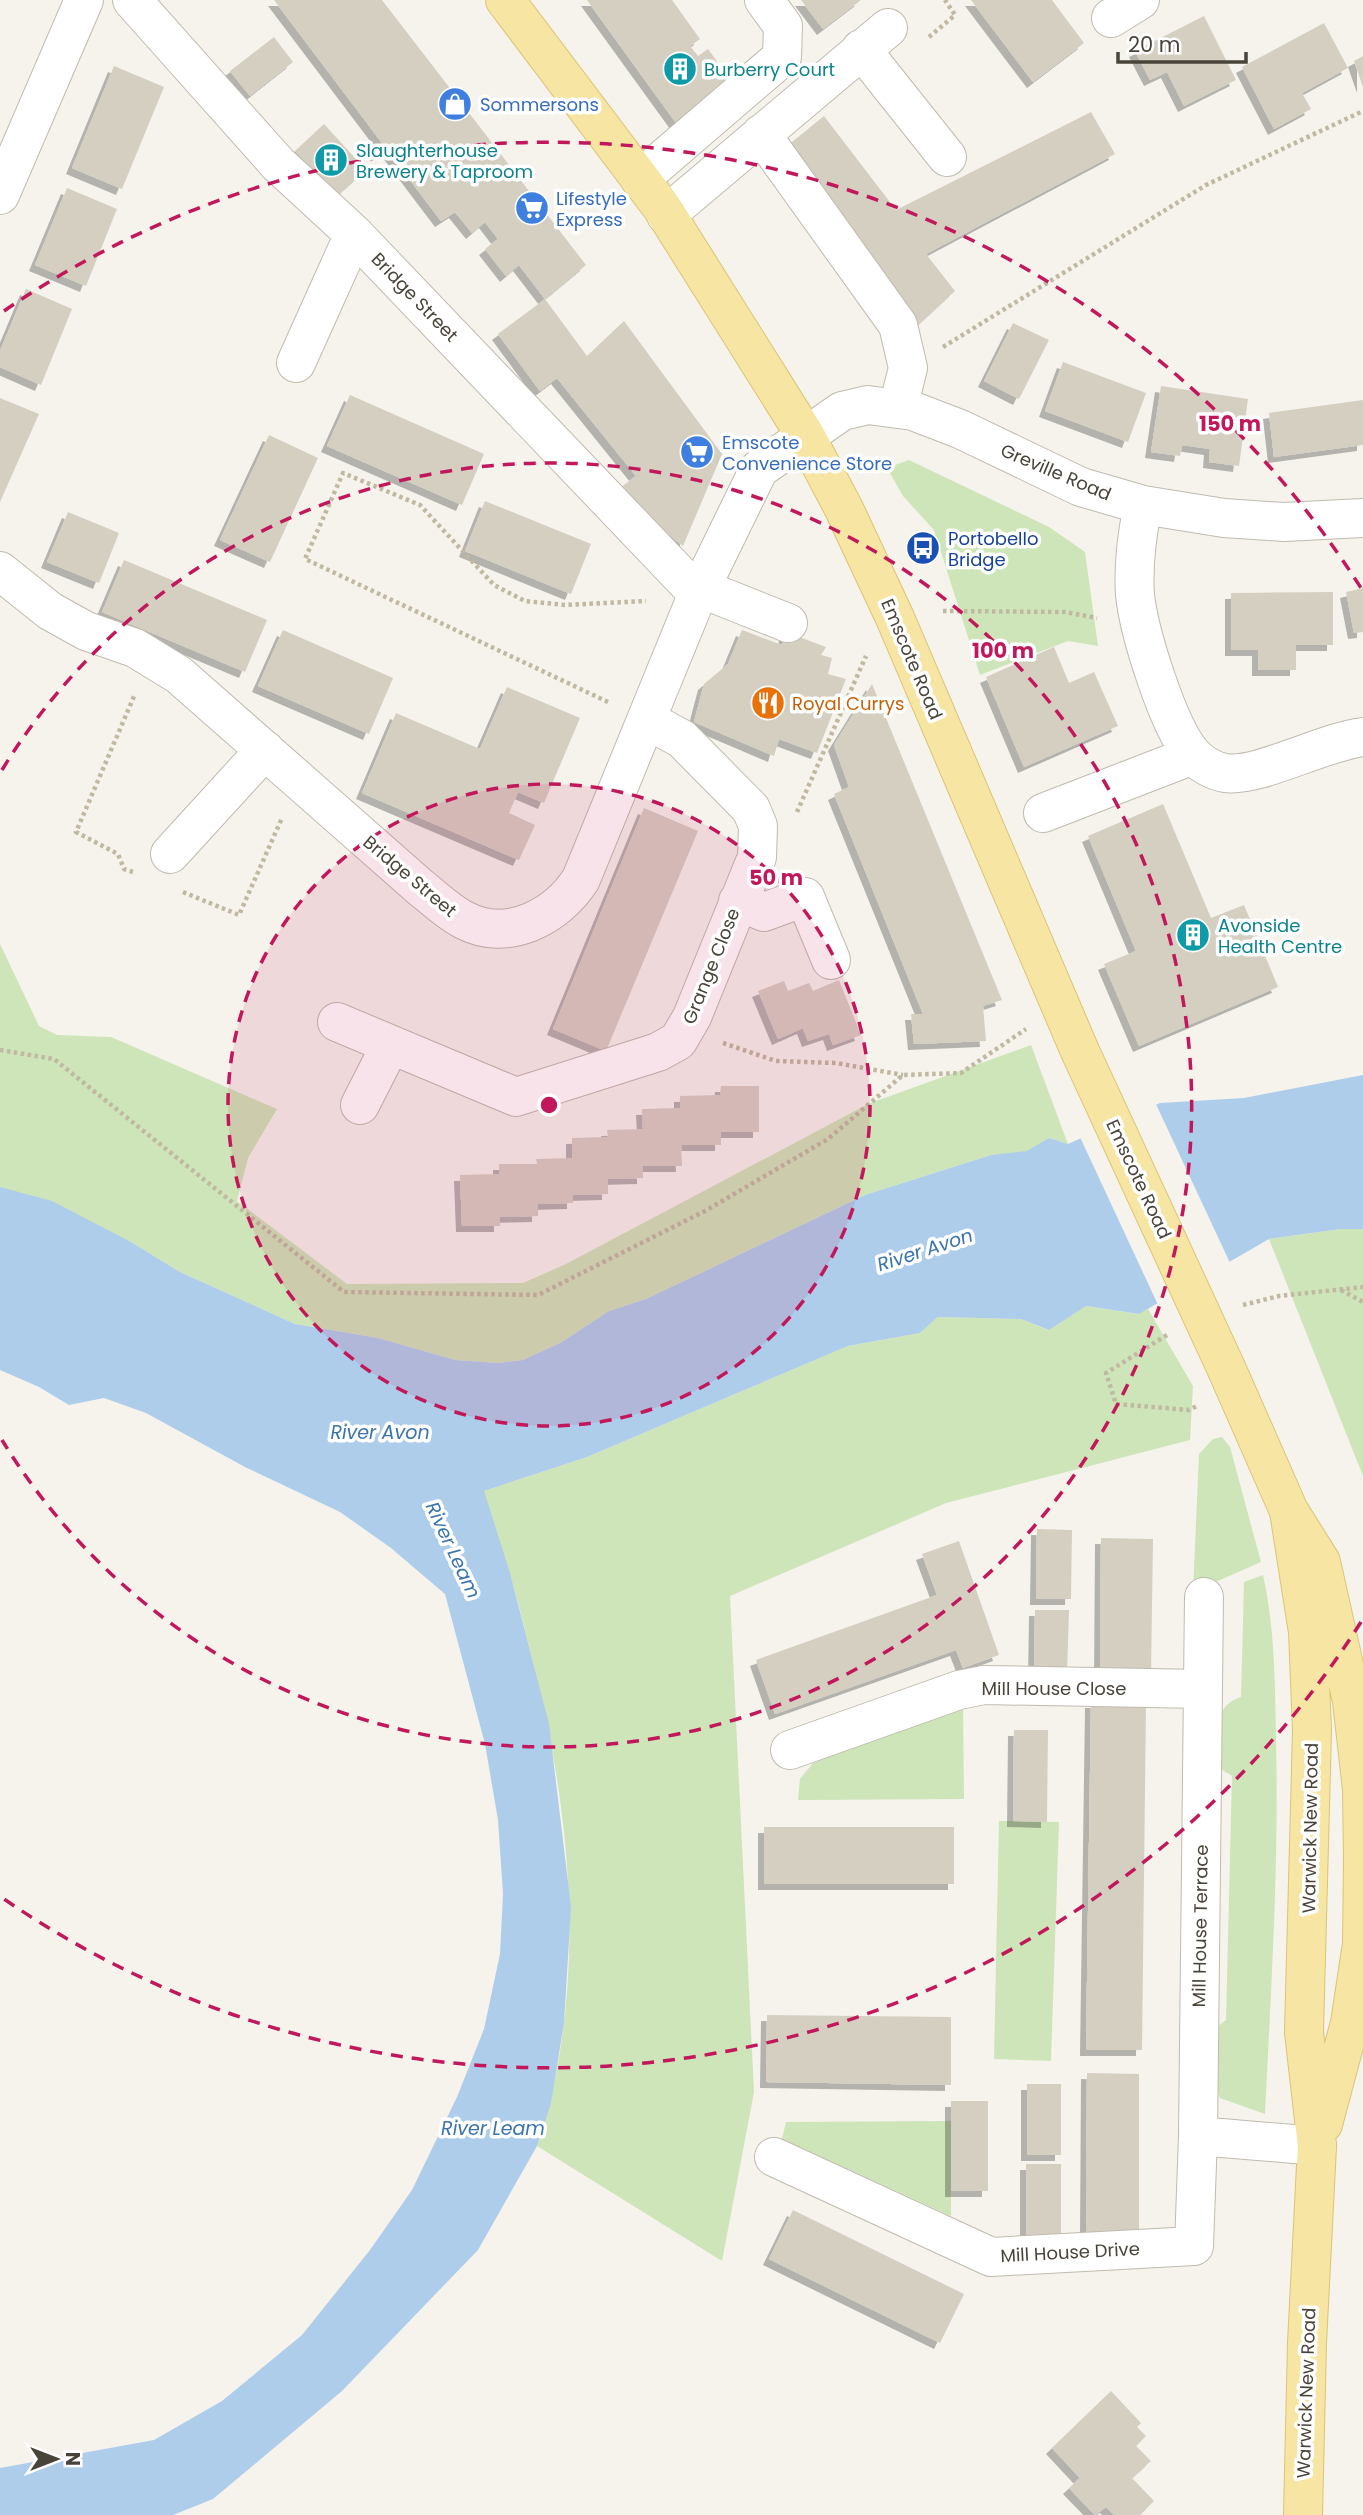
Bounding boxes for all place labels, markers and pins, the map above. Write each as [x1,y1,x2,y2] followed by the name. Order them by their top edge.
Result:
[661,50,699,88] building icon: Burberry Court
[704,57,835,82] place label: Burberry Court
[436,85,474,123] shop icon: Sommersons
[480,92,599,117] place label: Sommersons
[356,138,533,184] place label: Slaughterhouse Brewery & Taproom
[312,141,350,179] building icon: Slaughterhouse Brewery & Taproom
[556,186,627,232] place label: Lifestyle Express
[513,189,551,227] supermarket icon: Lifestyle Express
[722,430,892,476] place label: Emscote Convenience Store
[678,433,716,471] supermarket icon: Emscote Convenience Store
[948,526,1038,572] place label: Portobello Bridge
[904,529,942,567] bus stop icon: Portobello Bridge
[749,684,787,722] restaurant icon: Royal Currys
[792,691,904,716] place label: Royal Currys
[1218,913,1342,959] place label: Avonside Health Centre
[1174,916,1212,954] building icon: Avonside Health Centre
[537,1093,561,1117] centre of rings

